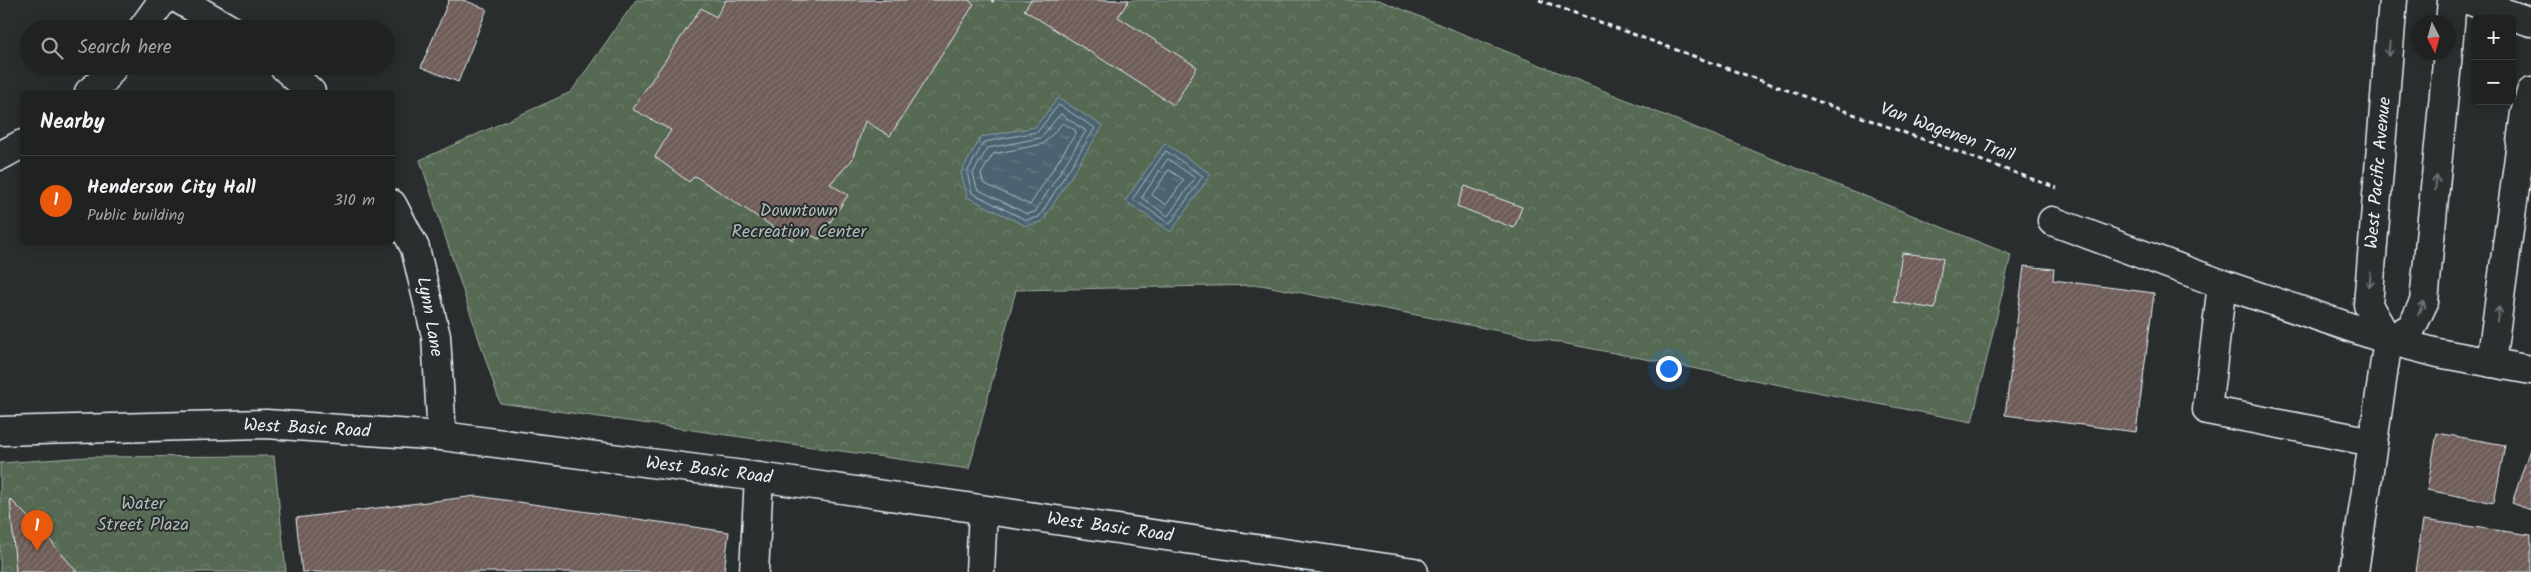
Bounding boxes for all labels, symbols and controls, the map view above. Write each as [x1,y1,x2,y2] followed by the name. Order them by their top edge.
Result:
[2411,15,2456,60] north arrow
[2471,15,2516,105] map controls
[2471,15,2516,60] button: +
[20,20,395,75] search box
[78,33,172,63] text: Search here
[38,34,66,62] icon: search
[2384,40,2394,56] one-way arrow
[2471,60,2516,105] button: −
[1876,95,2019,171] street label: Van Wagenen Trail
[2358,96,2400,250] street label: West Pacific Avenue
[40,106,105,139] text: Nearby
[87,173,256,203] text: Henderson City Hall
[2431,176,2441,192] one-way arrow
[54,188,58,213] text: 1
[334,188,375,213] text: 310 m
[732,197,867,247] park label: Downtown Recreation Center
[87,203,185,228] text: Public building
[2365,272,2375,288] one-way arrow
[408,275,450,359] street label: Lynn Lane
[2416,300,2426,315] one-way arrow
[2493,307,2503,323] one-way arrow
[1656,356,1682,382] your location
[243,411,372,447] street label: West Basic Road
[644,449,775,493] street label: West Basic Road
[97,490,189,540] park label: Water Street Plaza
[1045,505,1176,551] street label: West Basic Road
[21,510,53,551] pin: 1

